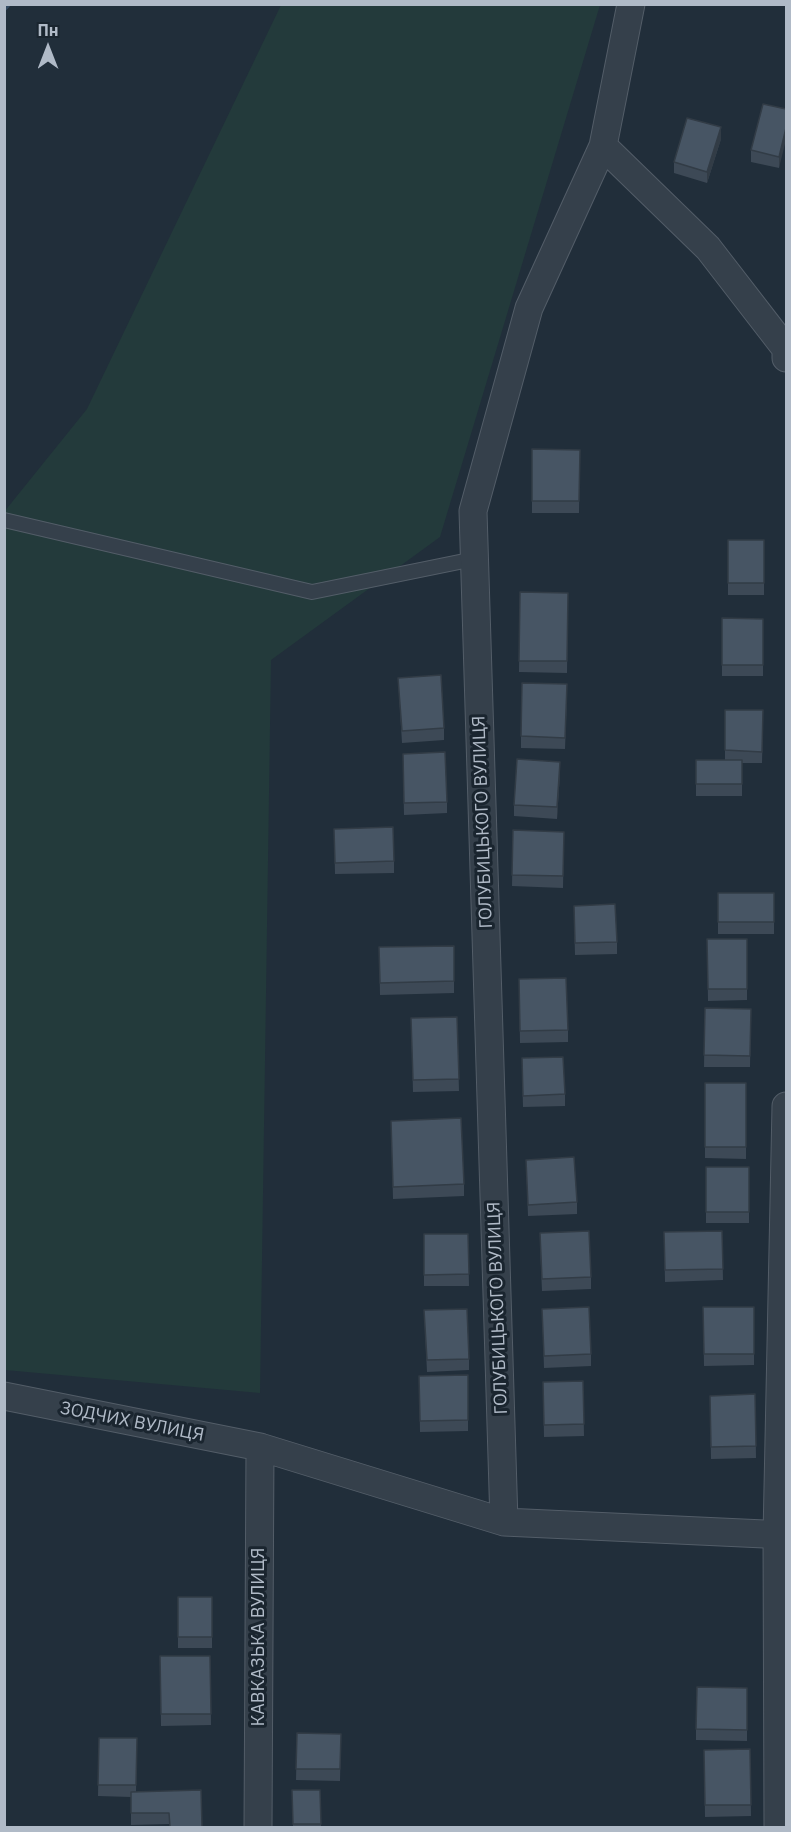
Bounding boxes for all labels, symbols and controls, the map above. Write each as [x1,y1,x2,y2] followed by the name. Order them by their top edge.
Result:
[18,18,78,78] north arrow
[37,20,59,40] text: Пн
[468,715,498,929] street label: ГОЛУБИЦЬКОГО ВУЛИЦЯ
[483,1201,513,1415] street label: ГОЛУБИЦЬКОГО ВУЛИЦЯ
[58,1397,206,1447] street label: ЗОДЧИХ ВУЛИЦЯ
[248,1547,270,1727] street label: КАВКАЗЬКА ВУЛИЦЯ

